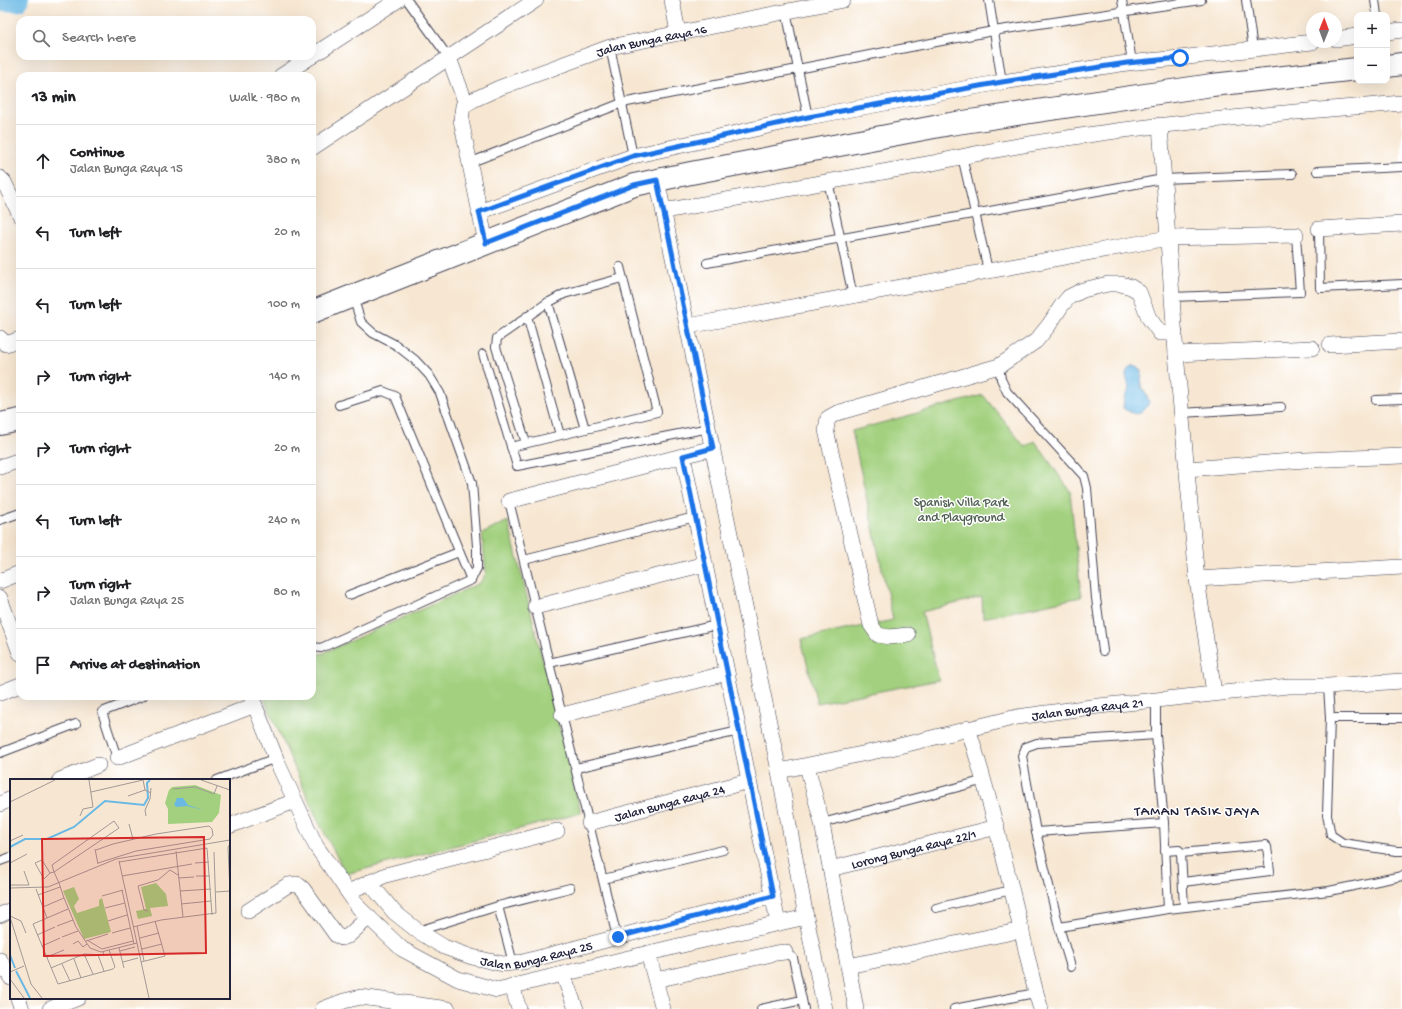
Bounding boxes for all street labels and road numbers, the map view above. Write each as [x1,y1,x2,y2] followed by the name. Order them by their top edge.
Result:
[595,23,709,61] street label: Jalan Bunga Raya 16
[1031,696,1144,725] street label: Jalan Bunga Raya 21
[613,783,727,826] street label: Jalan Bunga Raya 24
[850,828,978,873] street label: Lorong Bunga Raya 22/1
[479,939,595,974] street label: Jalan Bunga Raya 25

